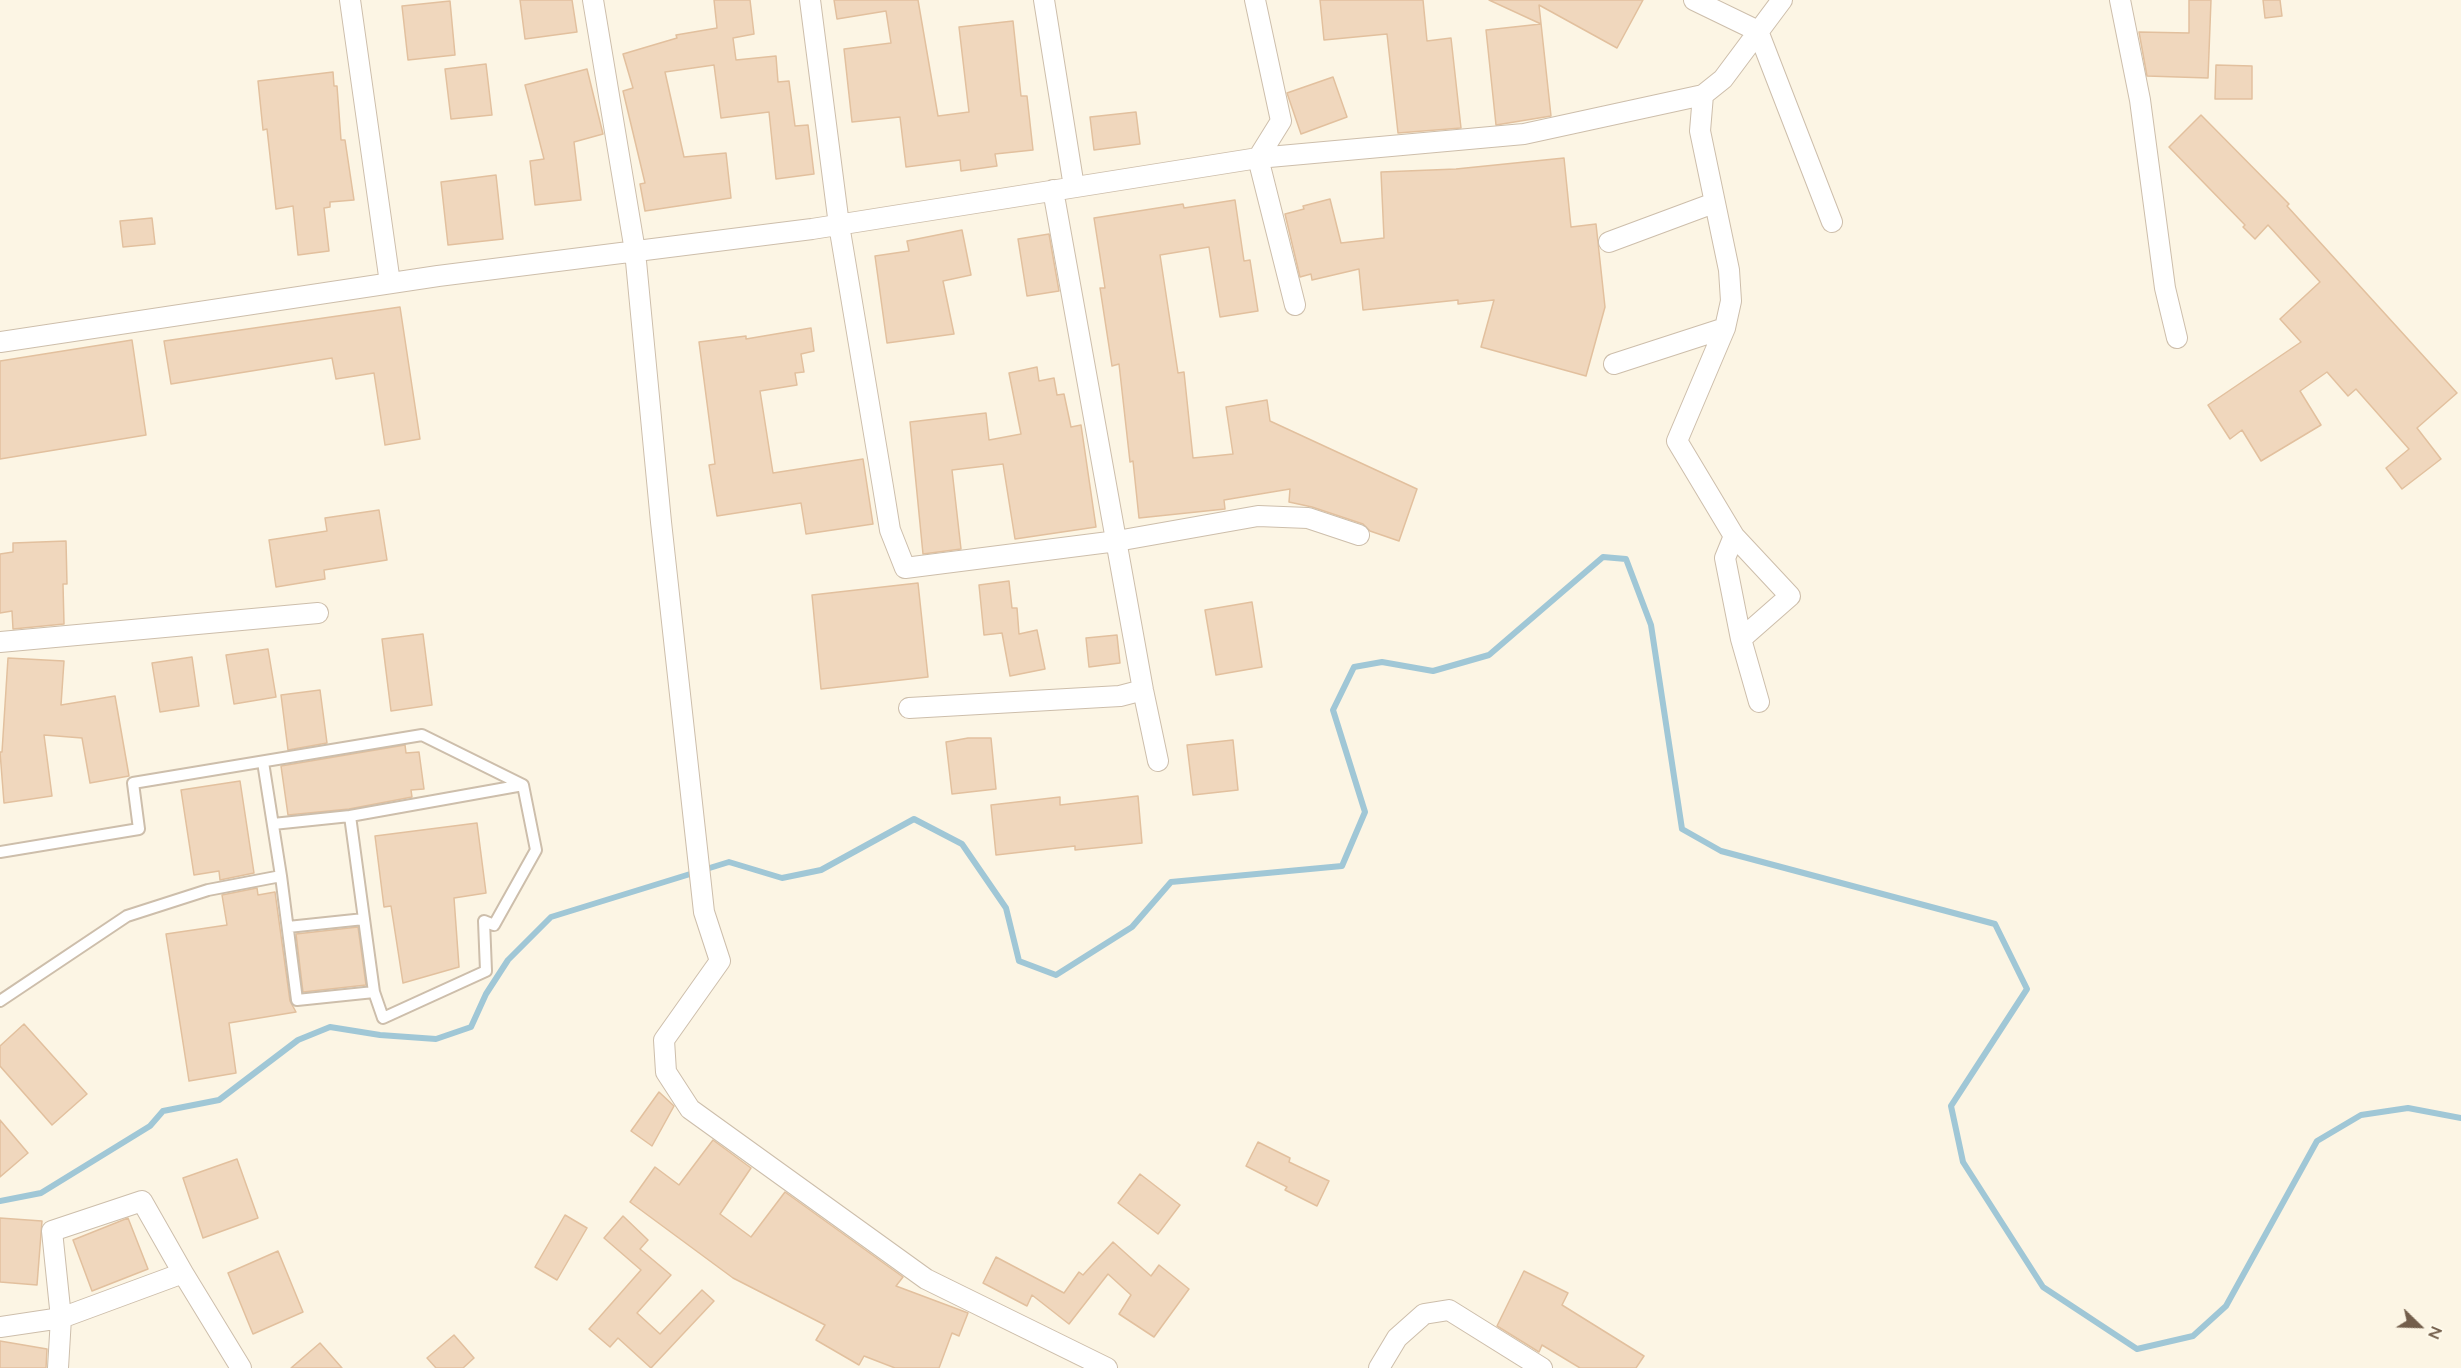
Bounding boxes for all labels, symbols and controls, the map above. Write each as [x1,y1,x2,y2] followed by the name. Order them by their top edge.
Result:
[2389,1296,2449,1356] north arrow
[2425,1324,2447,1343] text: N

